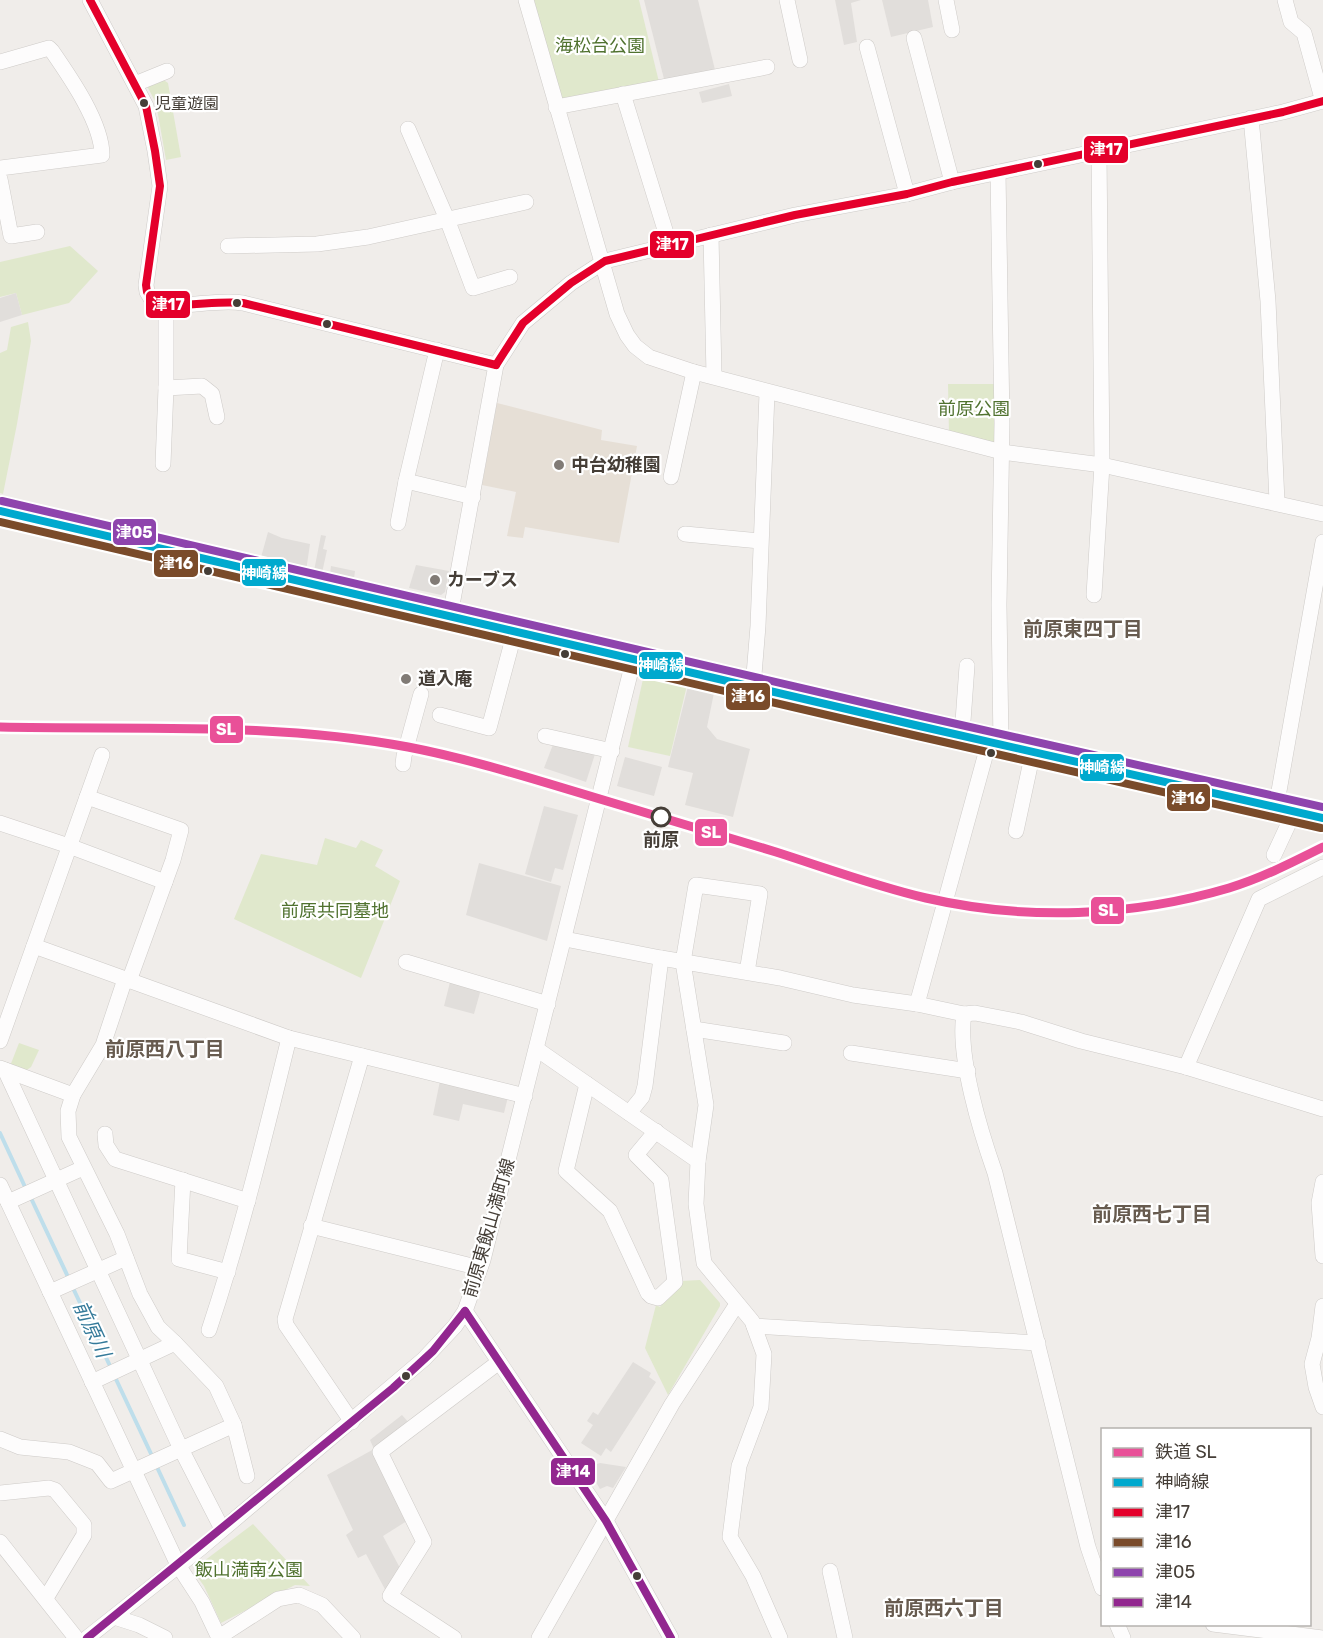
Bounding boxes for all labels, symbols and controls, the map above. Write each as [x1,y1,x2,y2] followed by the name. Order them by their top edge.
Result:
[555,35,645,57] park label: 海松台公園
[155,94,219,113] place label: 児童遊園
[138,97,150,109] marker: 児童遊園
[1083,135,1129,164] line badge: 津17
[1089,140,1123,159] text: 津17
[1032,158,1044,170] unlabelled marker
[649,230,695,259] line badge: 津17
[655,235,689,254] text: 津17
[145,290,191,319] line badge: 津17
[151,295,185,314] text: 津17
[231,297,243,309] unlabelled marker
[321,318,333,330] unlabelled marker
[938,398,1010,420] park label: 前原公園
[571,454,661,476] place label: 中台幼稚園
[552,458,566,472] marker: 中台幼稚園
[112,518,157,546] line badge: 津05
[115,523,153,542] text: 津05
[153,549,199,578] line badge: 津16
[159,554,193,573] text: 津16
[241,558,287,587] line badge: 神崎線
[240,564,288,583] text: 神崎線
[202,565,214,577] unlabelled marker
[447,569,518,591] place label: カーブス
[428,573,442,587] marker: カーブス
[1023,617,1143,641] district label: 前原東四丁目
[559,648,571,660] unlabelled marker
[638,651,684,680] line badge: 神崎線
[637,656,685,675] text: 神崎線
[418,668,472,690] place label: 道入庵
[399,672,413,686] marker: 道入庵
[725,682,771,711] line badge: 津16
[731,687,765,706] text: 津16
[209,715,244,744] line badge: SL
[216,720,237,739] text: SL
[985,747,997,759] unlabelled marker
[1079,753,1125,782] line badge: 神崎線
[1078,758,1126,777] text: 神崎線
[1166,783,1211,812] line badge: 津16
[1171,789,1205,808] text: 津16
[651,807,671,827] marker: 前原
[694,818,728,847] line badge: SL
[701,823,722,842] text: SL
[643,829,679,851] place label: 前原
[1090,896,1125,925] line badge: SL
[281,900,389,922] park label: 前原共同墓地
[1098,901,1119,920] text: SL
[105,1037,225,1061] district label: 前原西八丁目
[459,1156,519,1300] street label: 前原東飯山満町線
[1092,1202,1212,1226] district label: 前原西七丁目
[68,1297,116,1363] water label: 前原川
[400,1370,412,1382] unlabelled marker
[1101,1428,1311,1626] legend
[1155,1441,1217,1463] text: 鉄道 SL
[550,1457,596,1486] line badge: 津14
[556,1462,591,1481] text: 津14
[1155,1471,1209,1493] text: 神崎線
[1155,1501,1190,1523] text: 津17
[1155,1531,1192,1553] text: 津16
[195,1559,303,1581] park label: 飯山満南公園
[1155,1561,1195,1583] text: 津05
[631,1570,643,1582] unlabelled marker
[1155,1591,1192,1613] text: 津14
[884,1596,1004,1620] district label: 前原西六丁目

